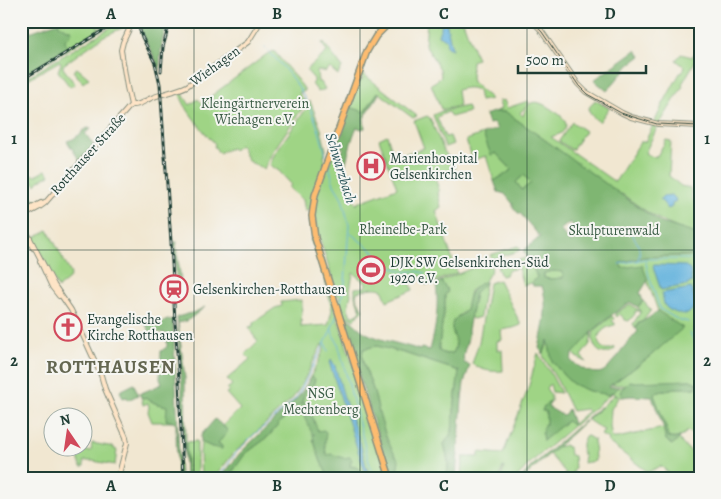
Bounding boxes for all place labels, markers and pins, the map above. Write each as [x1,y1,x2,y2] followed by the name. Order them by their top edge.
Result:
[390,149,478,184] place label: Marienhospital Gelsenkirchen
[356,151,386,181] hospital icon: Marienhospital Gelsenkirchen
[390,253,549,288] place label: DJK SW Gelsenkirchen-Süd 1920 e.V.
[356,255,386,285] sports icon: DJK SW Gelsenkirchen-Süd 1920 e.V.
[159,274,189,304] station icon: Gelsenkirchen-Rotthausen
[193,280,346,299] place label: Gelsenkirchen-Rotthausen
[87,310,193,345] place label: Evangelische Kirche Rotthausen
[53,312,83,342] church icon: Evangelische Kirche Rotthausen

